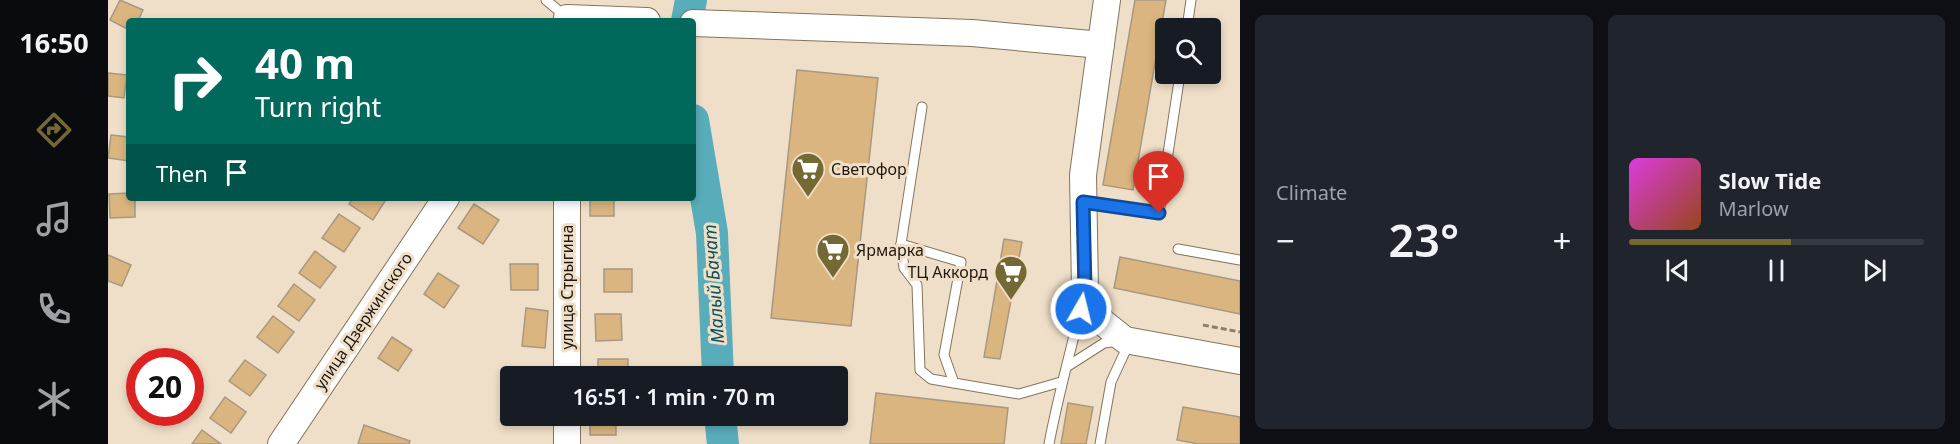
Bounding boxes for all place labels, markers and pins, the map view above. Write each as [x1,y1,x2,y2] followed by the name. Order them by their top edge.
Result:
[790,151,826,198] supermarket icon: Светофор
[1133,151,1184,213] pin
[831,158,907,180] place label: Светофор
[815,232,851,279] supermarket icon: Ярмарка
[856,239,924,261] place label: Ярмарка
[993,254,1029,301] supermarket icon: ТЦ Аккорд
[907,261,988,283] place label: ТЦ Аккорд

